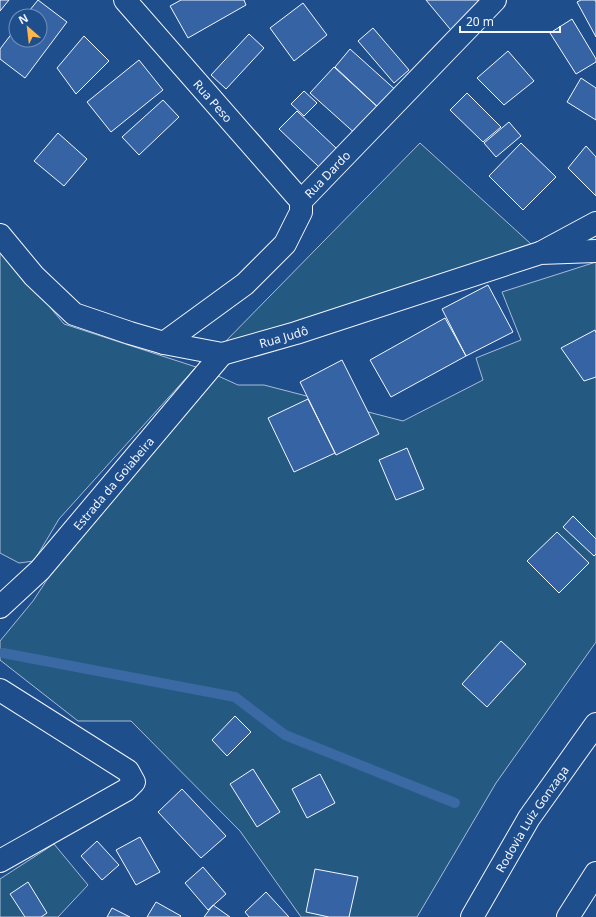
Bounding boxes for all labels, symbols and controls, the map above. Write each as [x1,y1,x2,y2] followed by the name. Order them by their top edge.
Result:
[8,8,48,48] north arrow
[460,8,560,34] scale bar
[16,10,31,27] text: N
[466,13,494,30] text: 20 m
[190,76,237,126] street label: Rua Peso
[300,147,354,201] street label: Rua Dardo
[257,321,310,352] street label: Rua Judô
[69,433,157,534] street label: Estrada da Goiabeira
[491,762,572,875] street label: Rodovia Luiz Gonzaga

